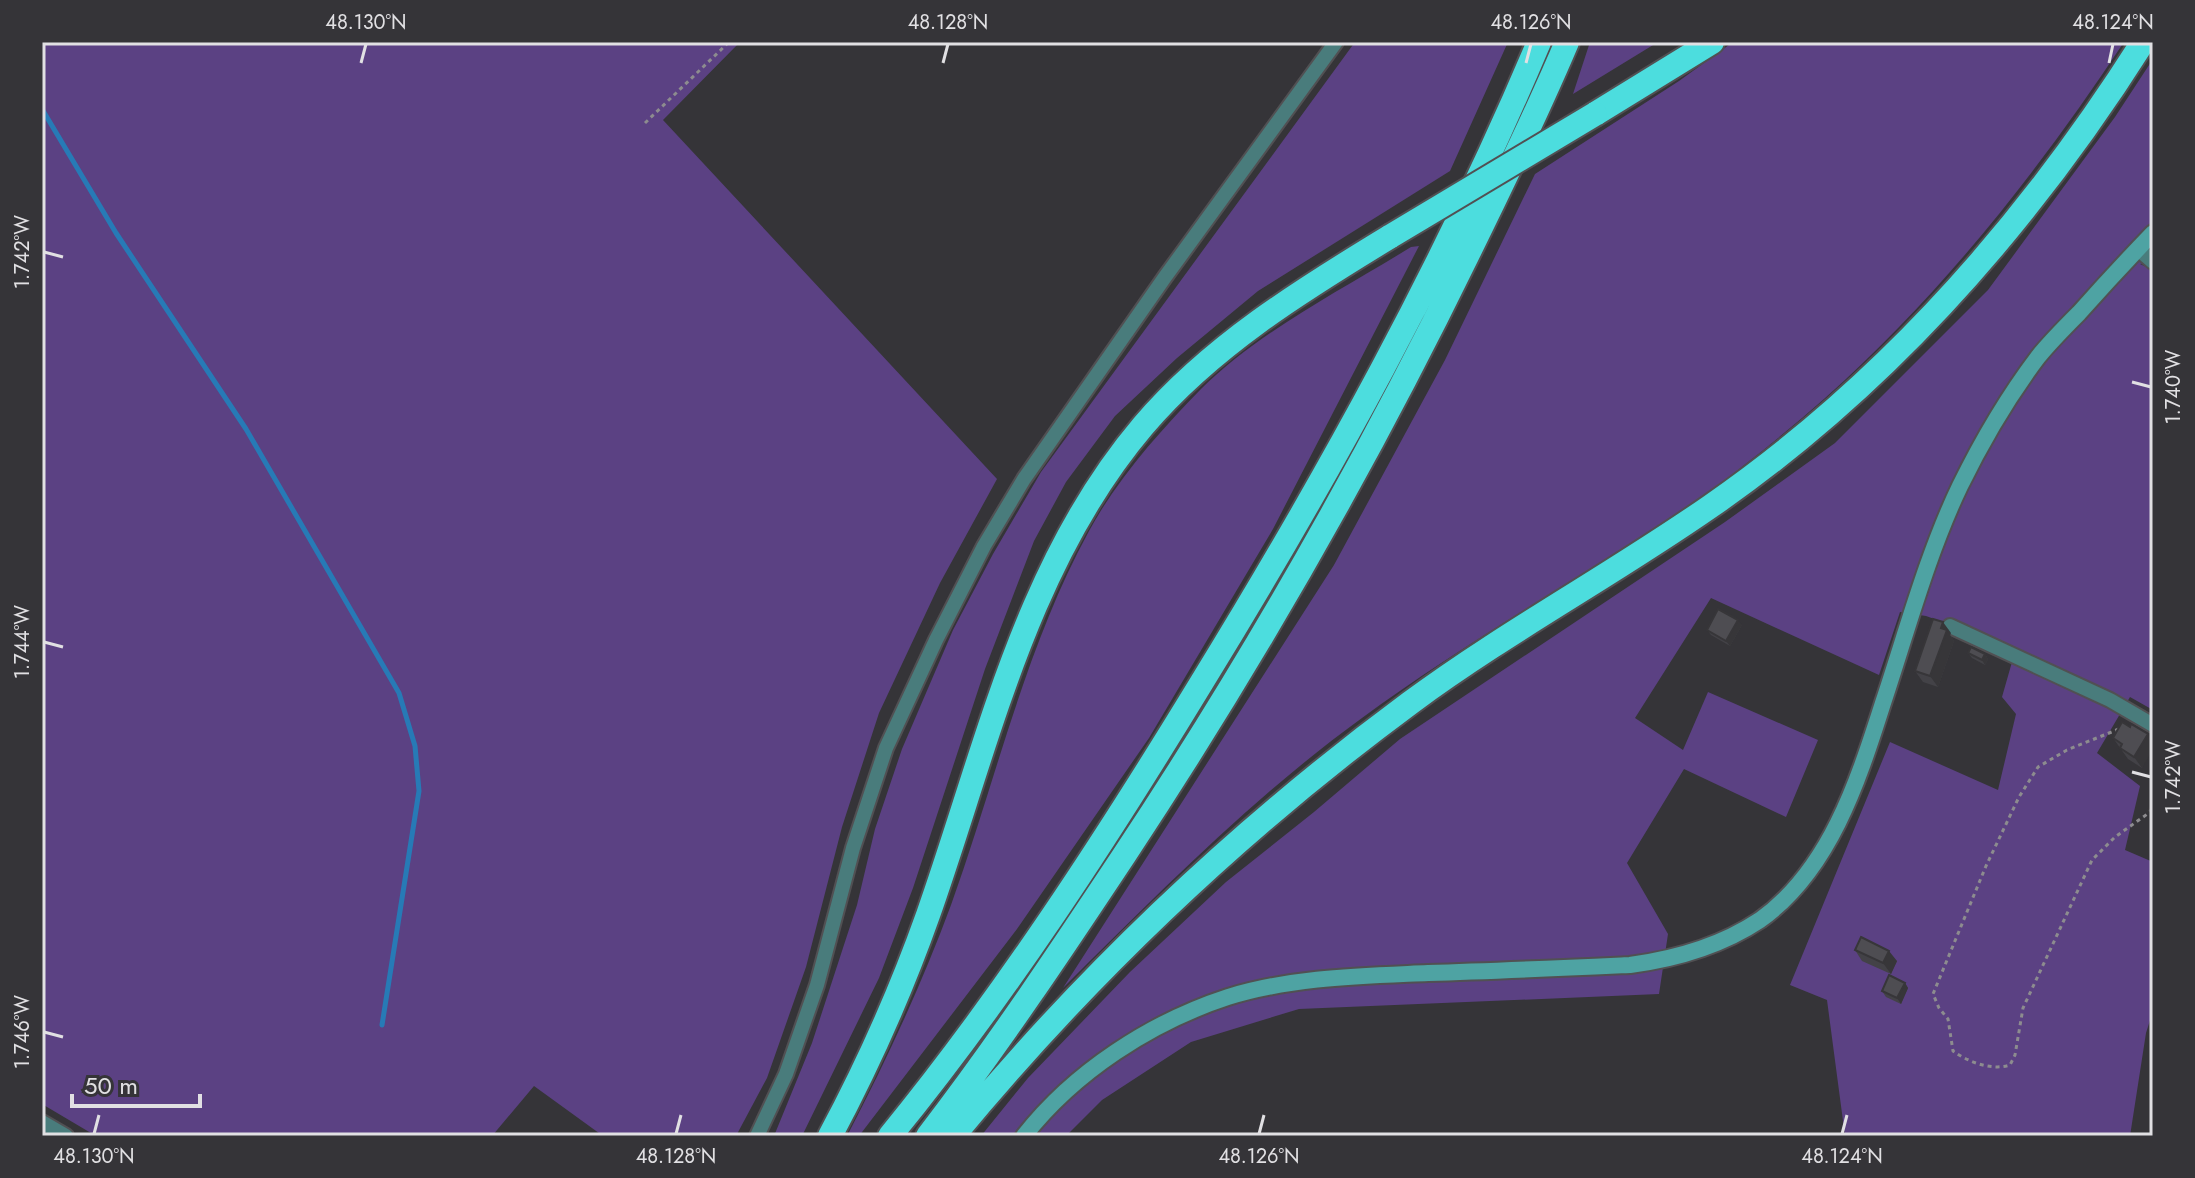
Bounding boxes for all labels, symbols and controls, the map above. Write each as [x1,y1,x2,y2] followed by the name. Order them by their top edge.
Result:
[325,8,407,37] text: 48.130°N
[908,8,988,37] text: 48.128°N
[1490,8,1572,37] text: 48.126°N
[2072,8,2154,37] text: 48.124°N
[8,215,37,289] text: 1.742°W
[2159,350,2188,424] text: 1.740°W
[8,605,37,679] text: 1.744°W
[2159,740,2188,814] text: 1.742°W
[8,995,37,1069] text: 1.746°W
[72,1058,200,1108] scale bar
[84,1068,138,1103] text: 50 m
[53,1142,135,1171] text: 48.130°N
[636,1142,716,1171] text: 48.128°N
[1218,1142,1300,1171] text: 48.126°N
[1801,1142,1883,1171] text: 48.124°N

